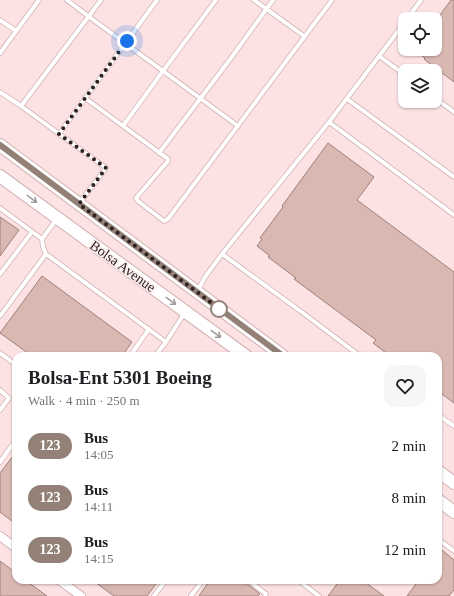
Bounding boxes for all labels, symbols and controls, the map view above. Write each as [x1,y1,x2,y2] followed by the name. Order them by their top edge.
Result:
[398,12,442,108] map controls
[398,12,442,56] button: locate
[117,31,137,51] your location
[398,64,442,108] button: layers
[26,195,37,204] one-way arrow
[87,238,158,295] street label: Bolsa Avenue
[165,297,176,305] one-way arrow
[210,300,228,318] unlabelled marker
[210,330,221,338] one-way arrow
[384,365,426,407] button: heart
[28,367,212,388] text: Bolsa-Ent 5301 Boeing
[28,393,140,408] text: Walk · 4 min · 250 m
[84,430,108,446] text: Bus
[40,438,61,453] text: 123
[391,438,426,454] text: 2 min
[84,447,114,462] text: 14:05
[84,482,108,498] text: Bus
[40,490,61,505] text: 123
[391,490,426,506] text: 8 min
[84,499,113,514] text: 14:11
[84,534,108,550] text: Bus
[40,542,61,557] text: 123
[384,542,426,558] text: 12 min
[84,551,114,566] text: 14:15

